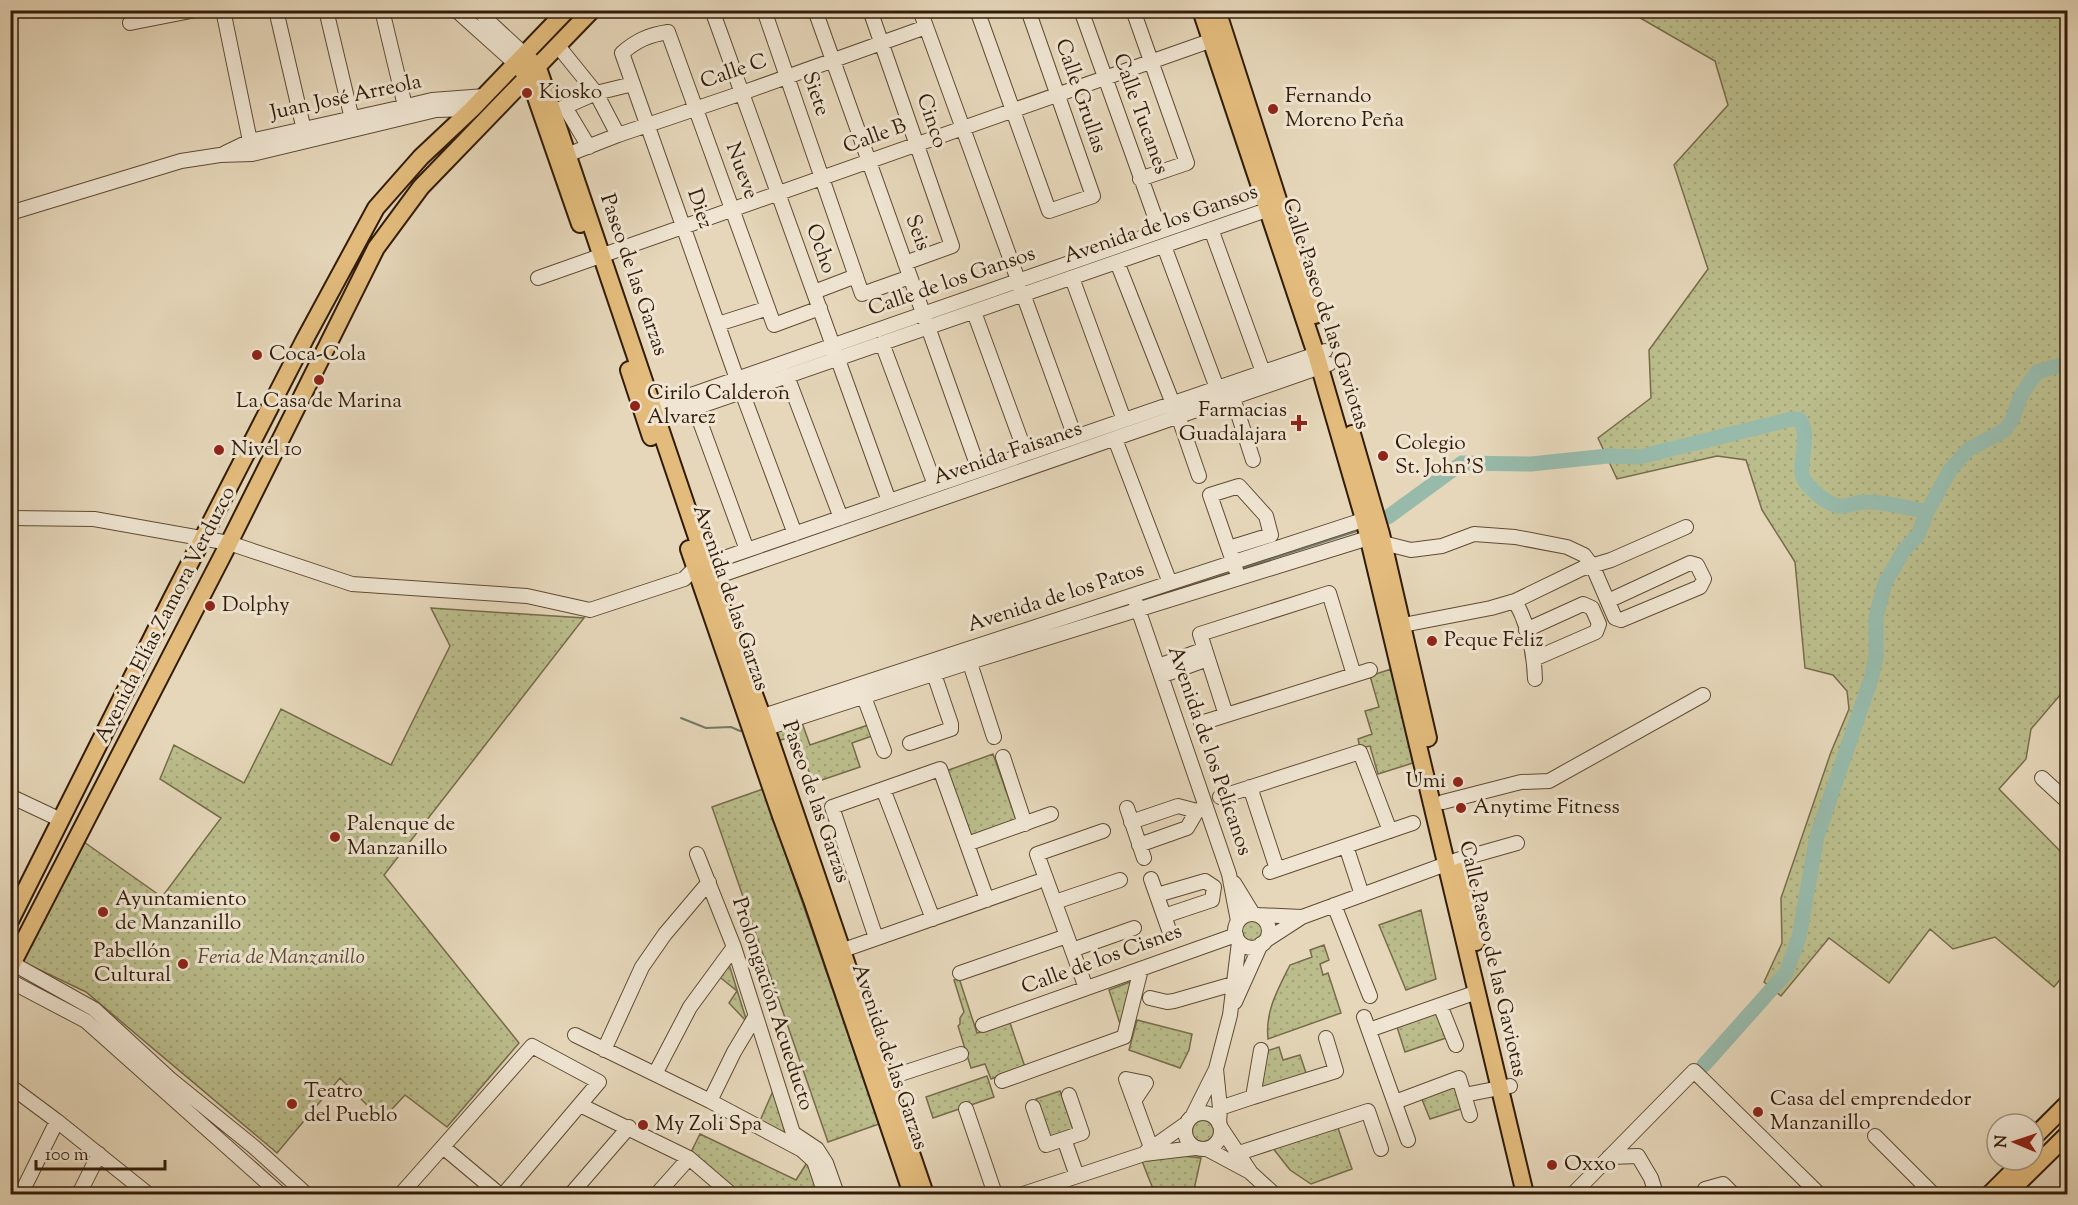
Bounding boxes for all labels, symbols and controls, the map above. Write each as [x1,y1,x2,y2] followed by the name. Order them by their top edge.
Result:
[1046,35,1114,157] street label: Calle Grullas
[696,47,772,97] street label: Calle C
[1104,49,1176,179] street label: Calle Tucanes
[267,67,425,129] street label: Juan José Arreola
[793,68,837,120] street label: Siete
[539,78,602,108] place label: Kiosko
[1285,82,1404,136] place label: Fernando Moreno Peña
[520,86,534,100] marker: Kiosko
[908,90,954,152] street label: Cinco
[1266,102,1280,116] marker: Fernando Moreno Peña
[839,112,911,162] street label: Calle B
[717,138,765,204] street label: Nueve
[1060,178,1262,272] street label: Avenida de los Gansos
[678,185,720,233] street label: Diez
[591,190,675,360] street label: Paseo de las Garzas
[1273,195,1377,433] street label: Calle Paseo de las Gaviotas
[897,211,937,255] street label: Seis
[797,220,843,278] street label: Ocho
[864,239,1040,325] street label: Calle de los Gansos
[269,340,366,370] place label: Coca-Cola
[250,348,264,362] marker: Coca-Cola
[312,373,326,387] marker: La Casa de Marina
[647,379,790,433] place label: Cirilo Calderon Alvarez
[236,387,402,417] place label: La Casa de Marina
[1179,396,1287,450] place label: Farmacias Guadalajara
[628,399,642,413] marker: Cirilo Calderon Alvarez
[930,415,1086,493] street label: Avenida Faisanes
[1292,416,1306,430] marker: Farmacias Guadalajara
[1395,429,1484,483] place label: Colegio St. John'S
[231,435,302,465] place label: Nivel 10
[212,443,226,457] marker: Nivel 10
[1376,449,1390,463] marker: Colegio St. John'S
[88,481,244,749] street label: Avenida Elías Zamora Verduzco
[684,501,776,695] street label: Avenida de las Garzas
[964,555,1148,641] street label: Avenida de los Patos
[222,591,290,621] place label: Dolphy
[203,599,217,613] marker: Dolphy
[1444,626,1543,656] place label: Peque Feliz
[1425,634,1439,648] marker: Peque Feliz
[1159,642,1259,860] street label: Avenida de los Pelícanos
[773,717,857,887] street label: Paseo de las Garzas
[1406,767,1446,797] place label: Umi
[1451,775,1465,789] marker: Umi
[1473,793,1620,823] place label: Anytime Fitness
[1454,801,1468,815] marker: Anytime Fitness
[347,810,455,864] place label: Palenque de Manzanillo
[328,830,342,844] marker: Palenque de Manzanillo
[1450,838,1534,1080] street label: Calle Paseo de las Gaviotas
[115,885,246,939] place label: Ayuntamiento de Manzanillo
[723,893,821,1115] street label: Prolongación Acueducto
[96,905,110,919] marker: Ayuntamiento de Manzanillo
[1017,917,1187,1003] street label: Calle de los Cisnes
[93,937,171,991] place label: Pabellón Cultural
[197,943,365,973] park label: Feria de Manzanillo
[176,957,190,971] marker: Pabellón Cultural
[843,960,935,1154] street label: Avenida de las Garzas
[304,1077,397,1131] place label: Teatro del Pueblo
[1770,1085,1971,1139] place label: Casa del emprendedor Manzanillo
[285,1097,299,1111] marker: Teatro del Pueblo
[1751,1105,1765,1119] marker: Casa del emprendedor Manzanillo
[655,1110,763,1140] place label: My Zoli Spa
[1985,1112,2045,1172] north arrow
[636,1118,650,1132] marker: My Zoli Spa
[36,1133,165,1171] scale bar
[1991,1135,2014,1148] text: N
[45,1143,89,1169] text: 100 m
[1564,1150,1616,1180] place label: Oxxo
[1545,1158,1559,1172] marker: Oxxo

